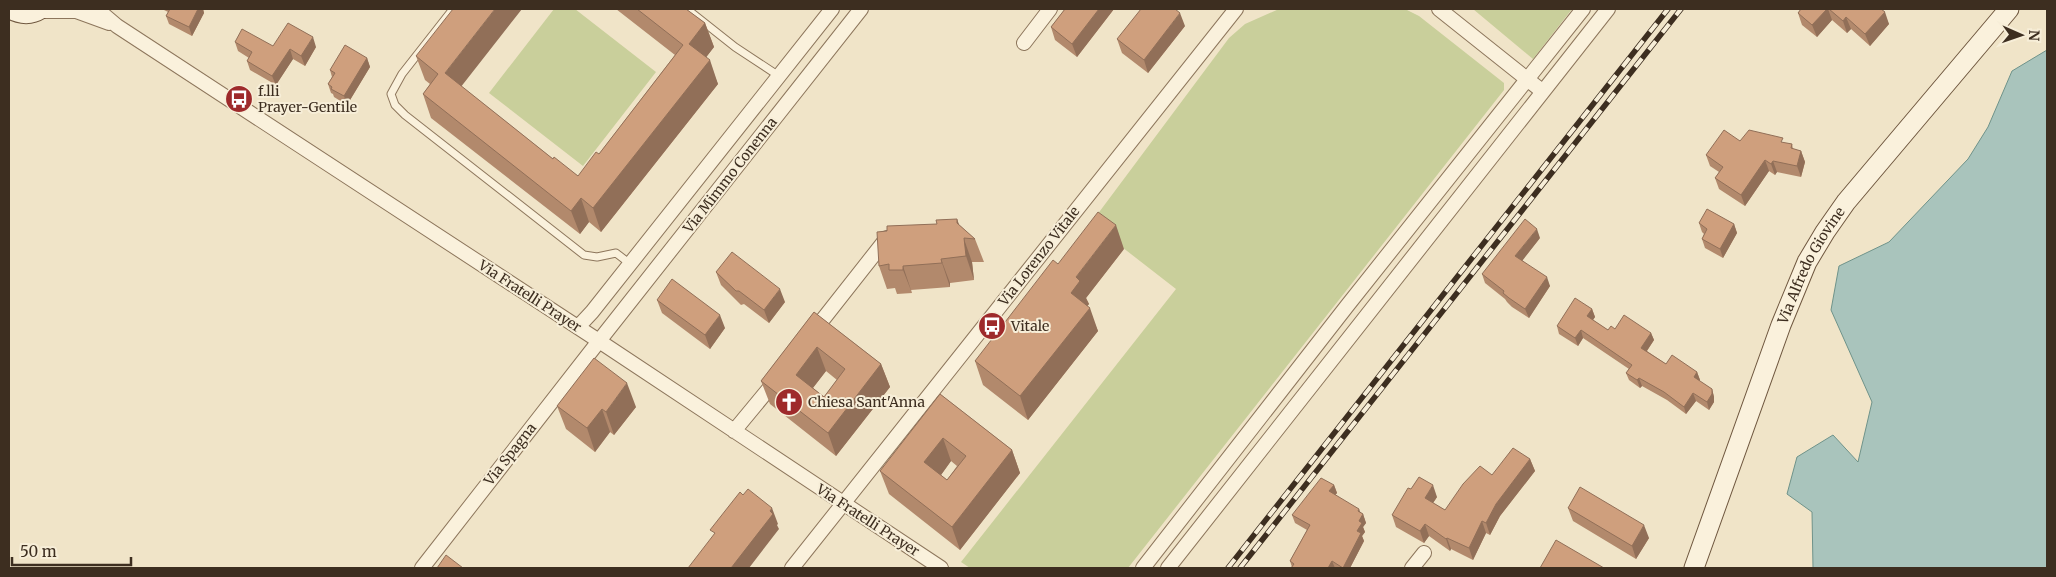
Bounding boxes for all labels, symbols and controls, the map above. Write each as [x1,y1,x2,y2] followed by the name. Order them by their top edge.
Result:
[1996,10,2046,60] north arrow
[2025,30,2043,41] text: N
[258,82,357,116] place label: f.lli Prayer-Gentile
[224,84,254,114] bus stop icon: f.lli Prayer-Gentile
[679,113,781,237] street label: Via Mimmo Conenna
[994,203,1083,310] street label: Via Lorenzo Vitale
[1773,203,1849,327] street label: Via Alfredo Giovine
[474,255,585,336] street label: Via Fratelli Prayer
[977,311,1007,341] bus stop icon: Vitale
[1010,317,1049,335] place label: Vitale
[774,387,804,417] church icon: Chiesa Sant'Anna
[808,393,925,411] place label: Chiesa Sant'Anna
[479,419,540,490] street label: Via Spagna
[812,479,923,560] street label: Via Fratelli Prayer
[12,534,131,566] scale bar
[20,542,57,561] text: 50 m

